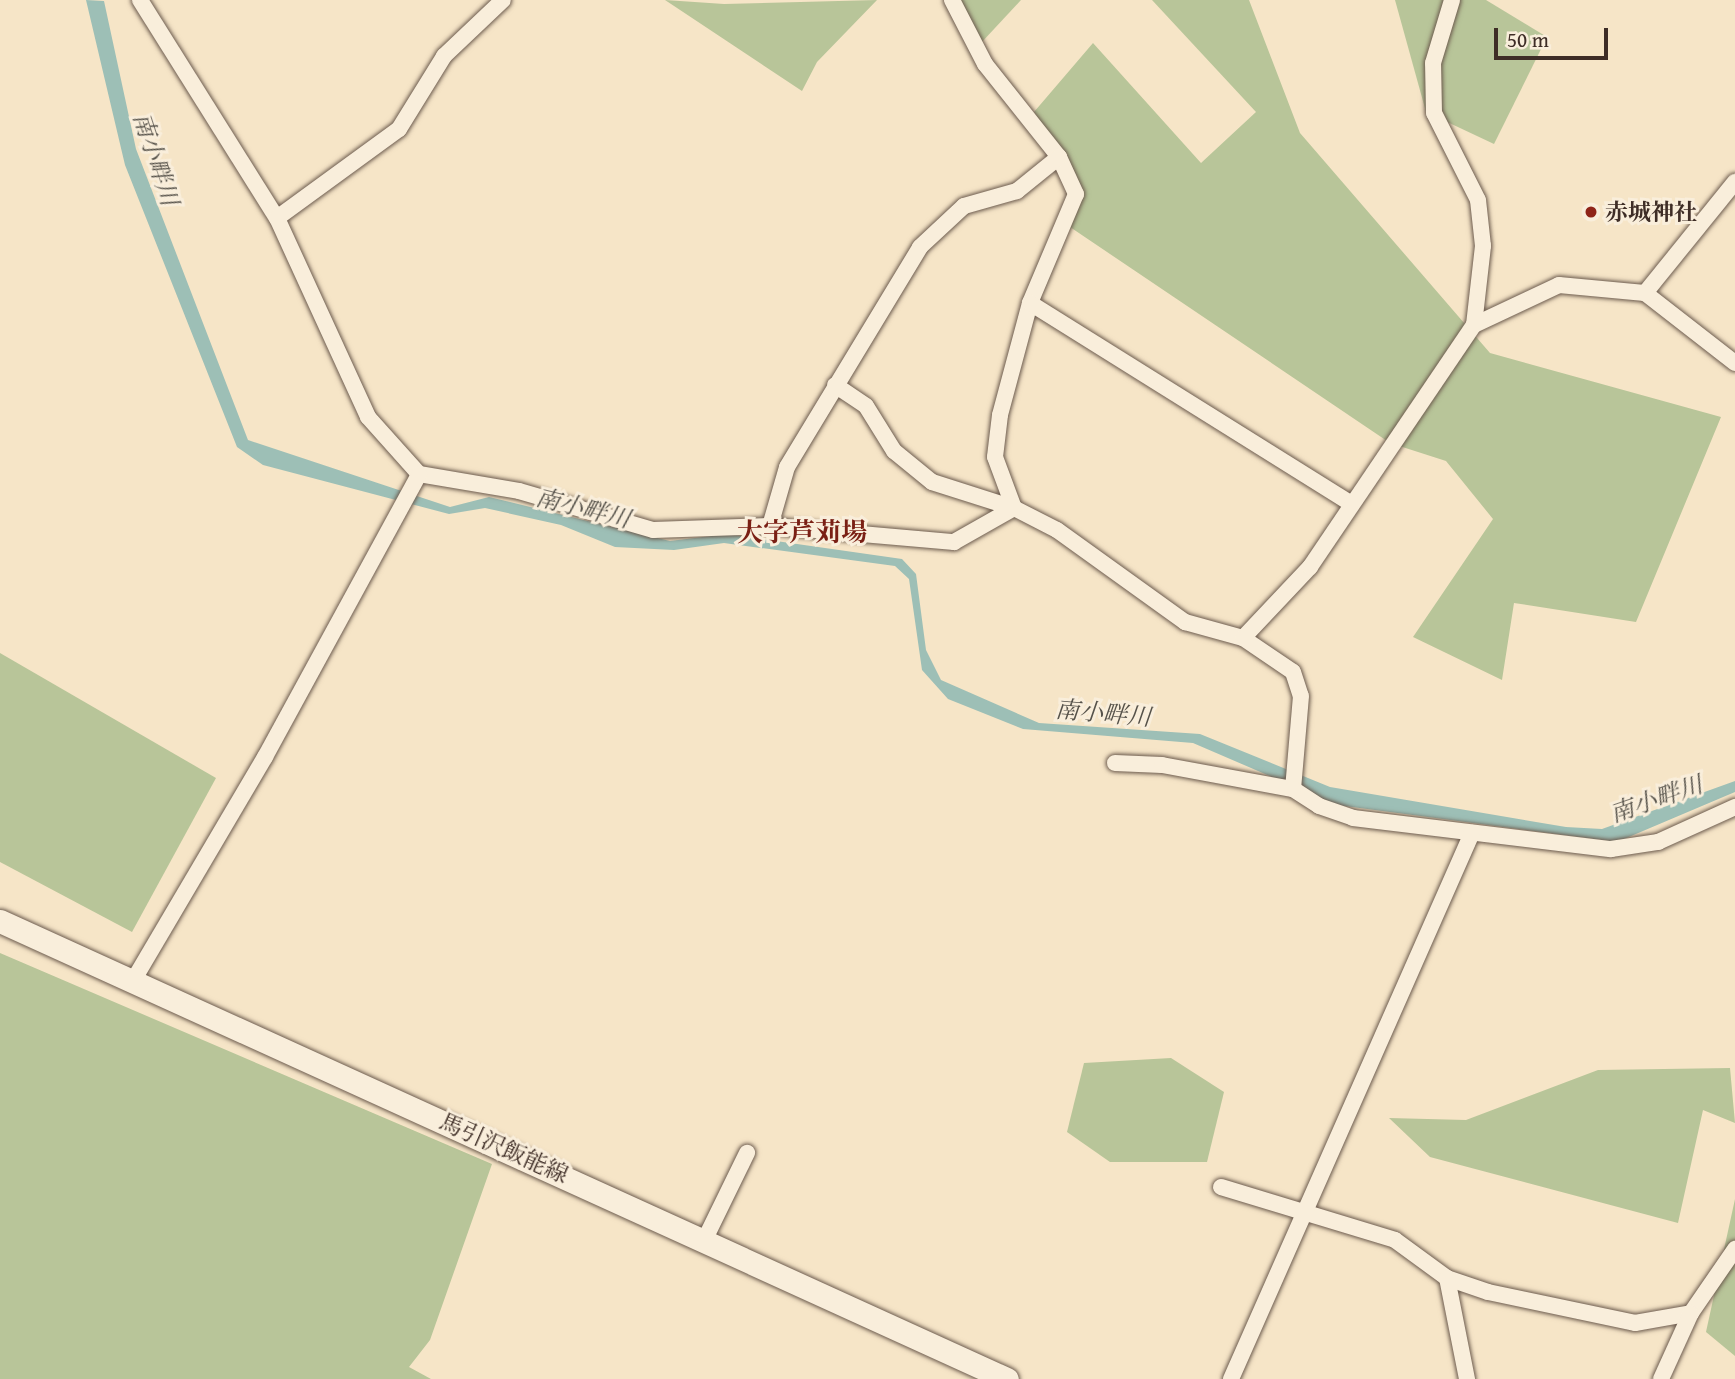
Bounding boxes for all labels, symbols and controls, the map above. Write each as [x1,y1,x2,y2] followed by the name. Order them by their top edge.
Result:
[1497,14,1611,58] scale bar
[1507,24,1549,55] text: 50 m
[127,109,185,209] water label: 南小畔川
[1605,198,1697,226] place label: 赤城神社
[1583,204,1599,220] marker: 赤城神社
[533,482,633,534] water label: 南小畔川
[737,516,867,548] district label: 大字芦苅場
[1054,694,1152,732] water label: 南小畔川
[1606,770,1706,828] water label: 南小畔川
[435,1107,573,1189] street label: 馬引沢飯能線

